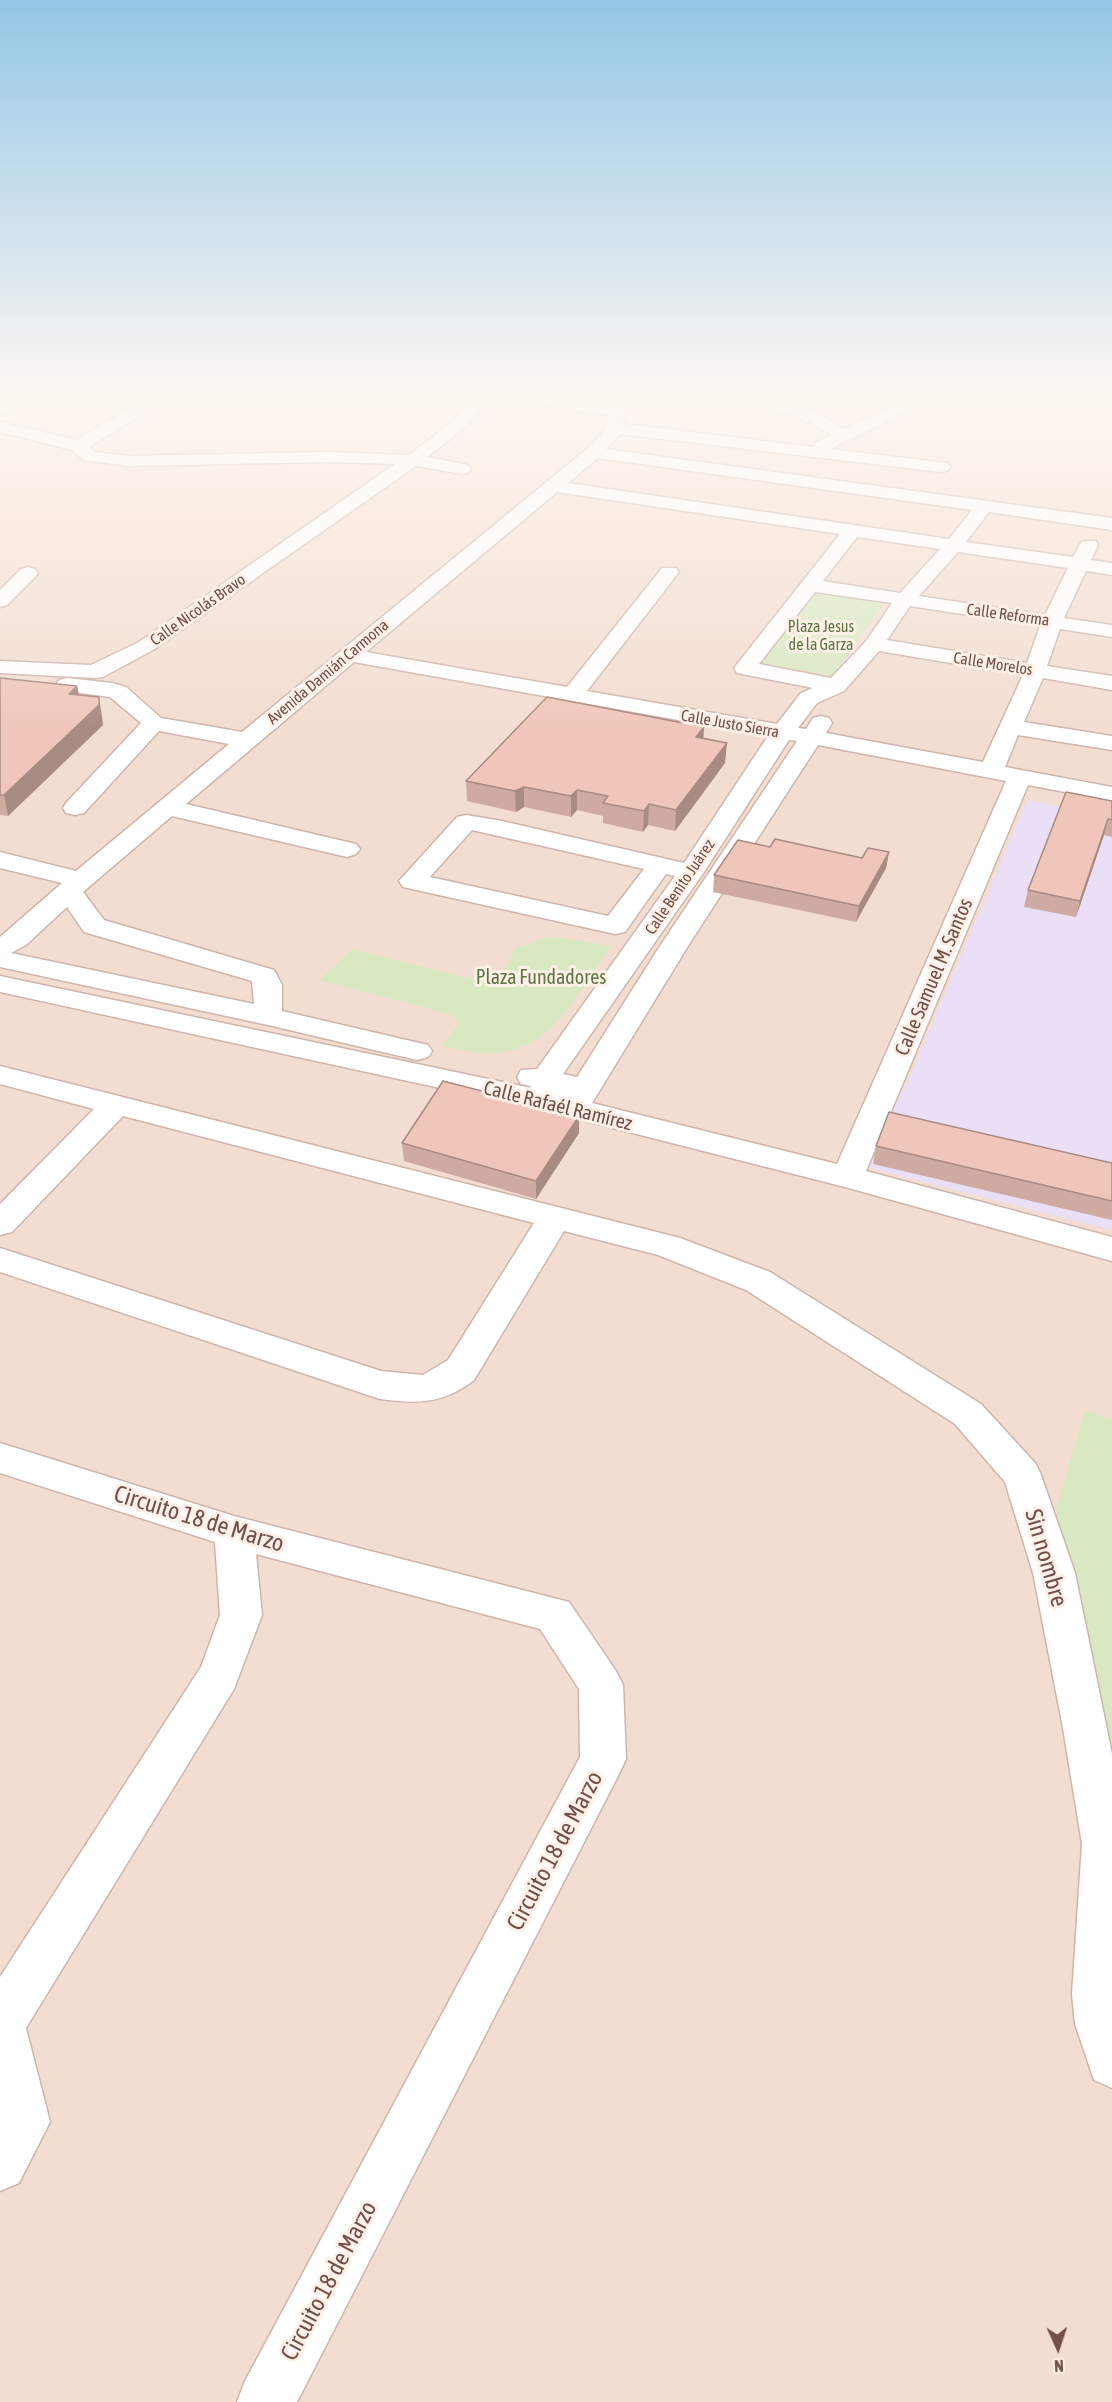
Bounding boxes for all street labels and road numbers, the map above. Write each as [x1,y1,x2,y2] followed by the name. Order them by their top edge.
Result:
[147,570,249,650] street label: Calle Nicolás Bravo
[965,600,1051,630] street label: Calle Reforma
[263,616,393,728] street label: Avenida Damián Carmona
[952,648,1034,680] street label: Calle Morelos
[679,706,781,742] street label: Calle Justo Sierra
[641,836,719,938] street label: Calle Benito Juárez
[890,895,978,1059] street label: Calle Samuel M. Santos
[481,1076,635,1136] street label: Calle Rafaél Ramírez
[111,1479,287,1559] street label: Circuito 18 de Marzo
[1018,1506,1074,1610] street label: Sin nombre
[501,1767,609,1935] street label: Circuito 18 de Marzo
[275,2197,383,2365] street label: Circuito 18 de Marzo

